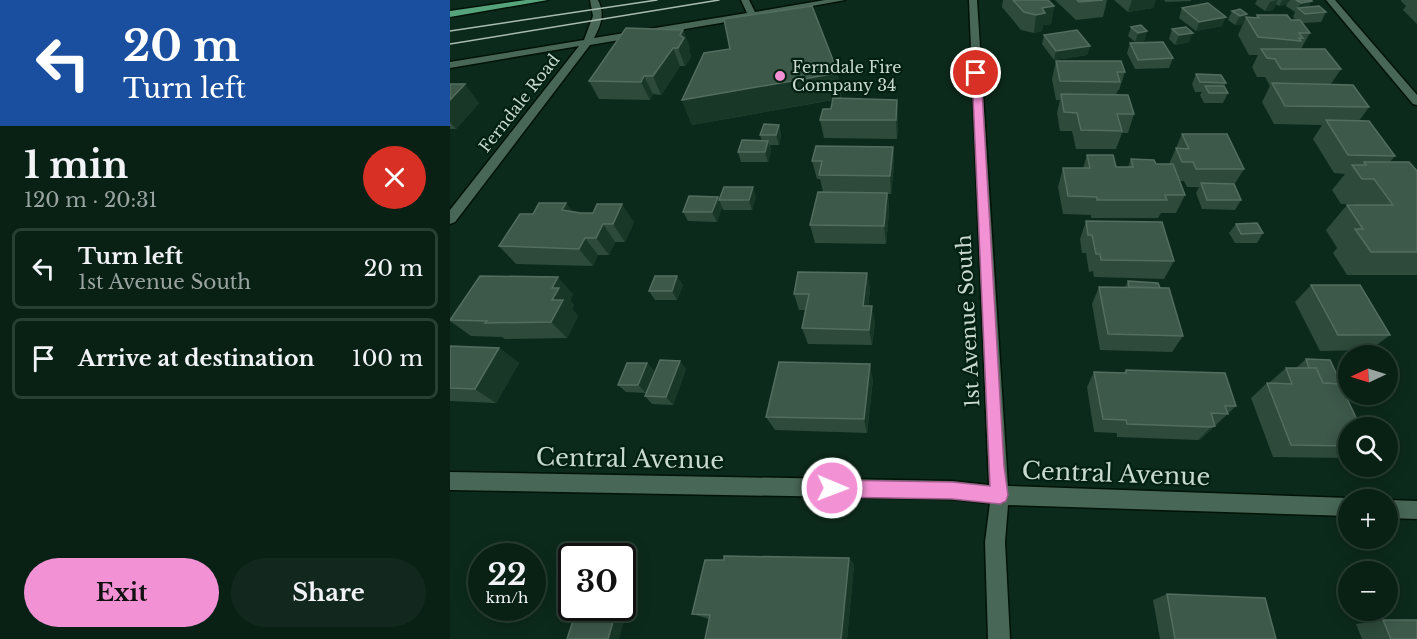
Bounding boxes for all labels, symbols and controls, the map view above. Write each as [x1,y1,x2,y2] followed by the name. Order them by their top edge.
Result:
[123,20,240,72] text: 20 m
[24,24,102,102] icon: left
[950,47,1001,98] pin
[474,50,564,156] street label: Ferndale Road
[959,56,992,89] icon: arrive
[792,57,901,95] place label: Ferndale Fire Company 34
[773,69,787,83] marker: Ferndale Fire Company 34
[123,72,246,105] text: Turn left
[24,143,128,188] text: 1 min
[363,146,426,209] button: close
[24,188,157,212] text: 120 m · 20:31
[951,234,985,408] street label: 1st Avenue South
[78,243,183,270] text: Turn left
[27,252,60,285] icon: left
[364,255,423,282] text: 20 m
[78,270,251,294] text: 1st Avenue South
[27,342,60,375] icon: arrive
[78,345,315,372] text: Arrive at destination
[352,345,423,372] text: 100 m
[1338,345,1398,405] north arrow
[1338,345,1398,621] map controls
[1338,417,1398,477] button: search
[536,442,724,475] street label: Central Avenue
[800,456,864,520] position arrow
[1021,456,1211,491] street label: Central Avenue
[1338,489,1398,549] button: +
[558,543,636,621] speed limit sign: 30
[487,556,527,593] text: 22
[24,558,219,627] button: Exit
[231,558,426,627] button: Share
[1338,561,1398,621] button: −
[486,588,528,607] text: km/h

